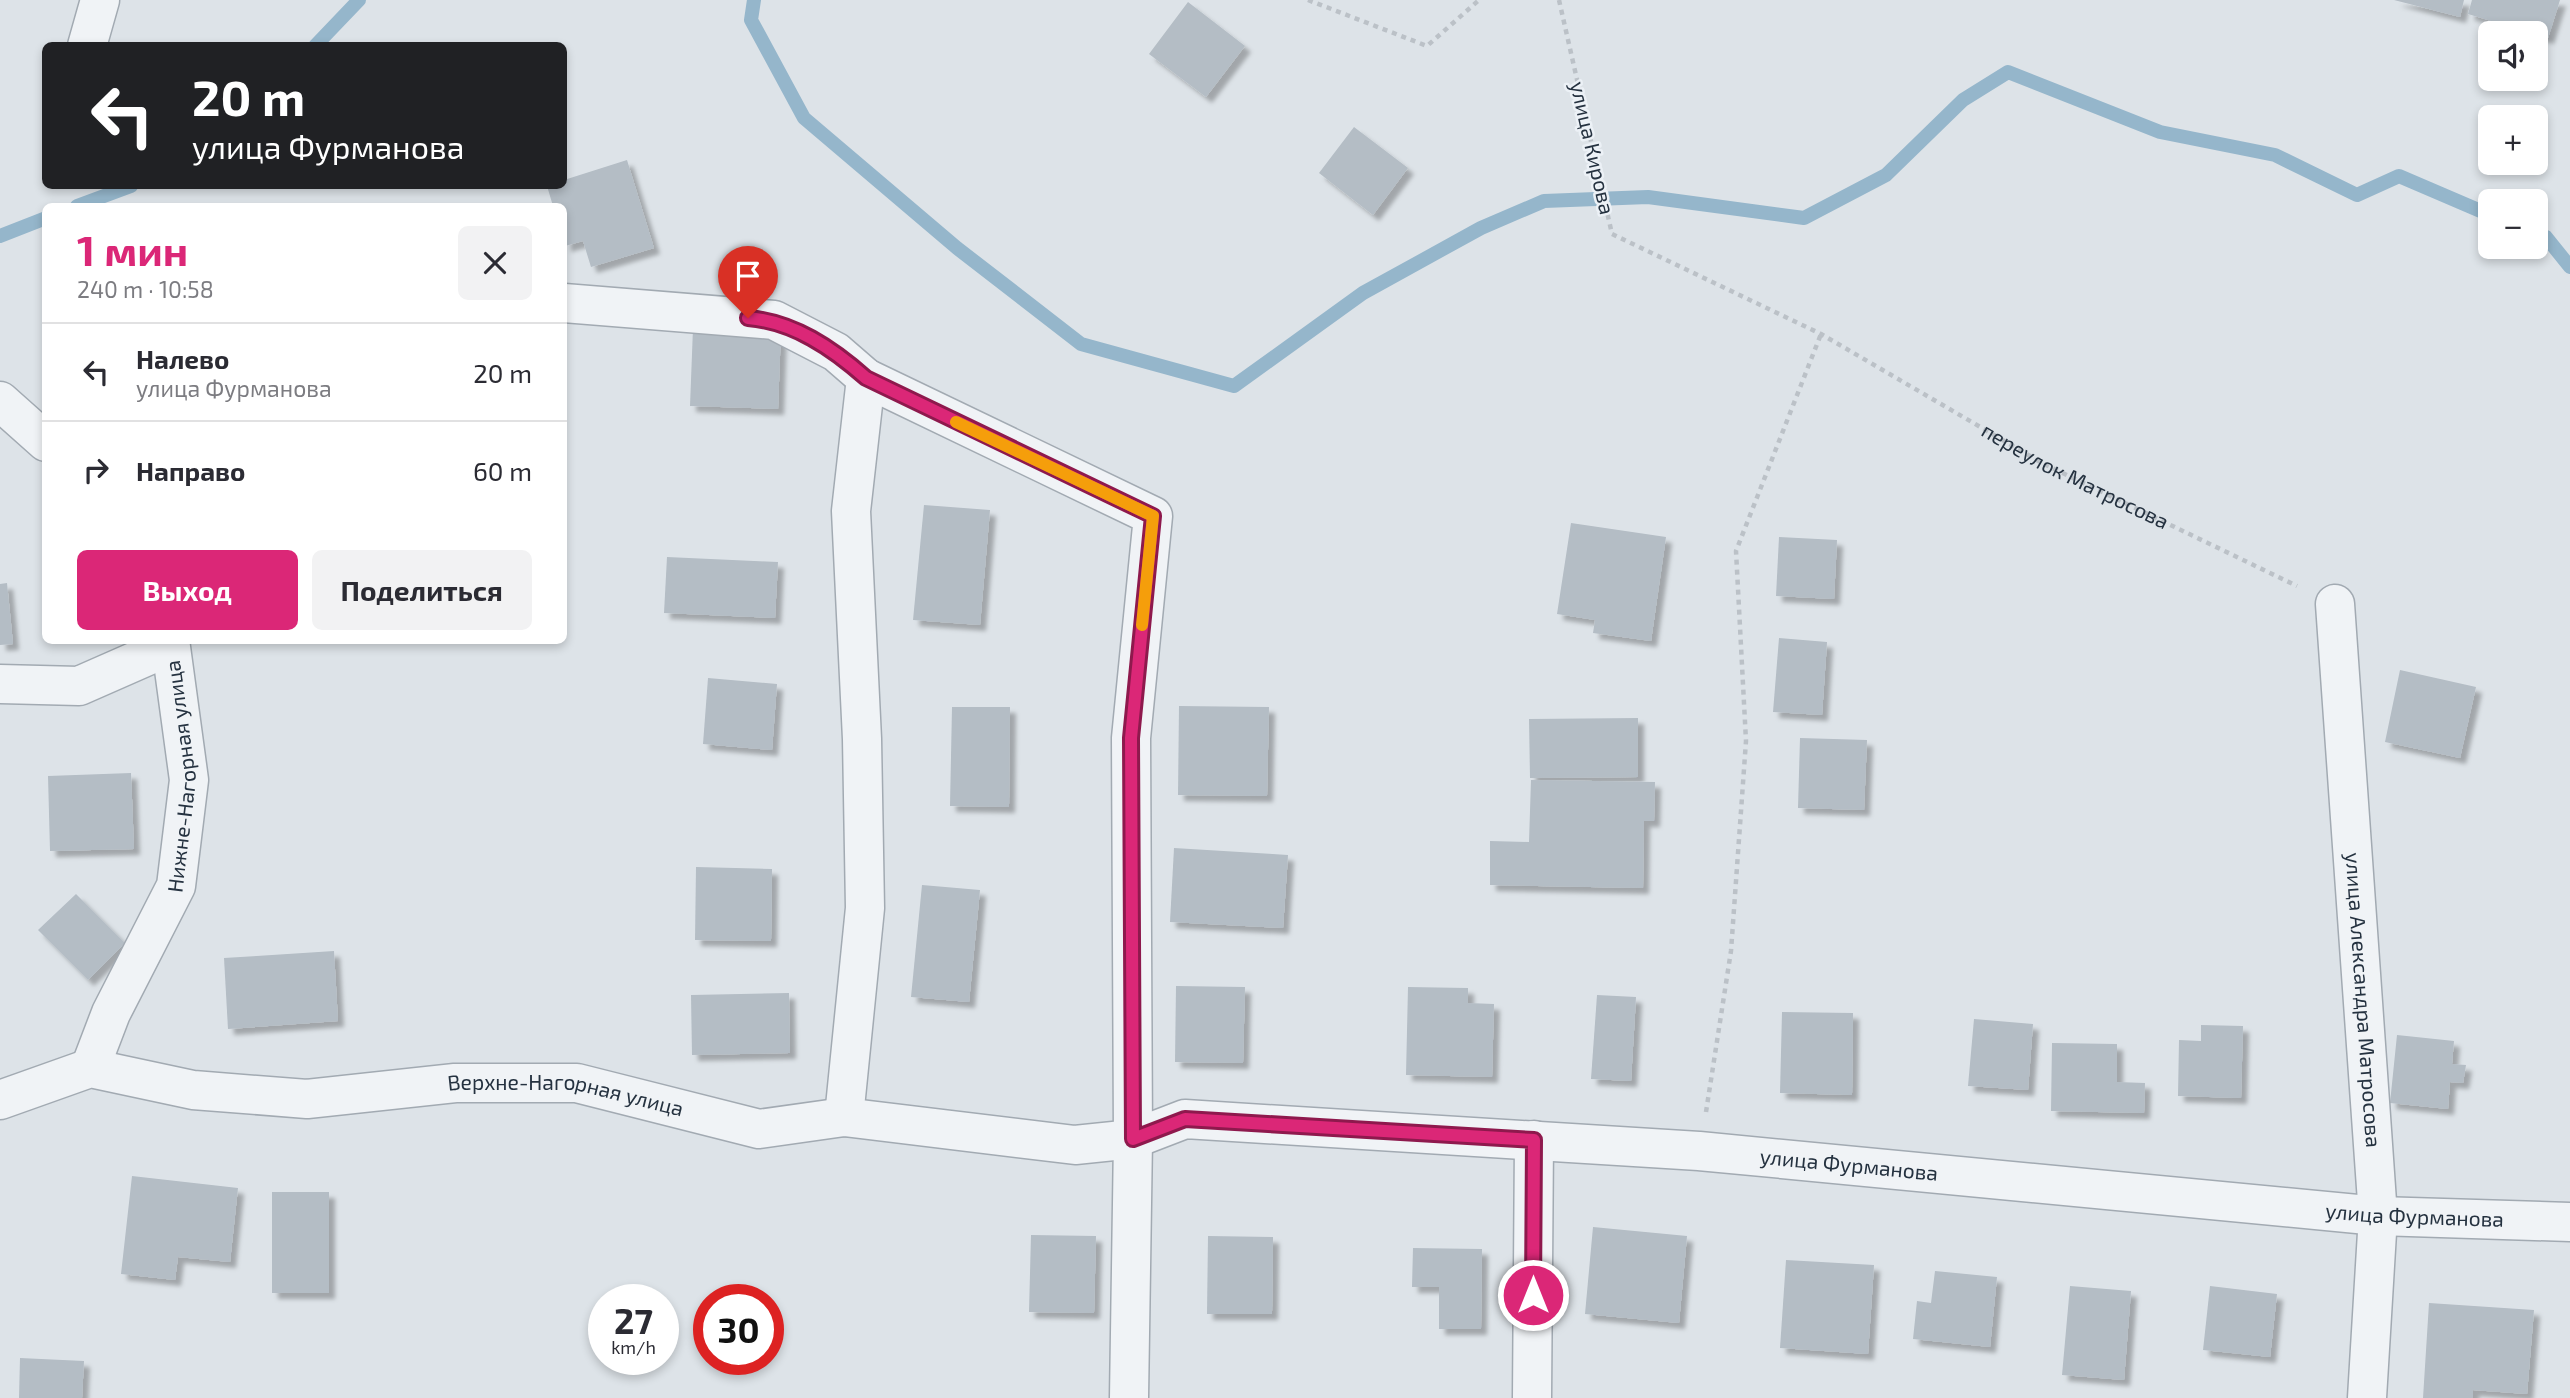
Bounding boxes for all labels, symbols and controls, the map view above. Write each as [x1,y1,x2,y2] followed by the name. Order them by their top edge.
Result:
[2478,21,2548,259] map controls
[2478,21,2548,91] button: sound
[192,67,305,126] text: 20 m
[77,70,168,161] icon: left
[1565,79,1621,217] street label: улица Кирова
[2478,105,2548,175] button: +
[192,127,464,165] text: улица Фурманова
[2478,189,2548,259] button: −
[77,224,188,274] text: 1 мин
[458,226,532,300] button: close
[718,246,778,318] pin
[729,257,767,295] icon: arrive
[77,275,214,303] text: 240 m · 10:58
[136,343,229,374] text: Налево
[77,353,115,391] icon: left
[473,357,532,388] text: 20 m
[136,374,332,402] text: улица Фурманова
[1978,417,2173,533] street label: переулок Матросова
[77,451,115,489] icon: right
[136,455,245,486] text: Направо
[473,455,532,486] text: 60 m
[77,550,298,630] button: Выход
[312,550,532,630] button: Поделиться
[159,659,200,894] street label: Нижне-Нагорная улица
[2340,852,2387,1148] street label: улица Александра Матросова
[446,1068,686,1120] street label: Верхне-Нагорная улица
[1759,1143,1939,1185] street label: улица Фурманова
[2324,1197,2504,1231] street label: улица Фурманова
[1496,1258,1570,1332] position arrow
[693,1284,784,1375] speed limit sign: 30
[614,1299,653,1341] text: 27
[611,1336,656,1358] text: km/h

